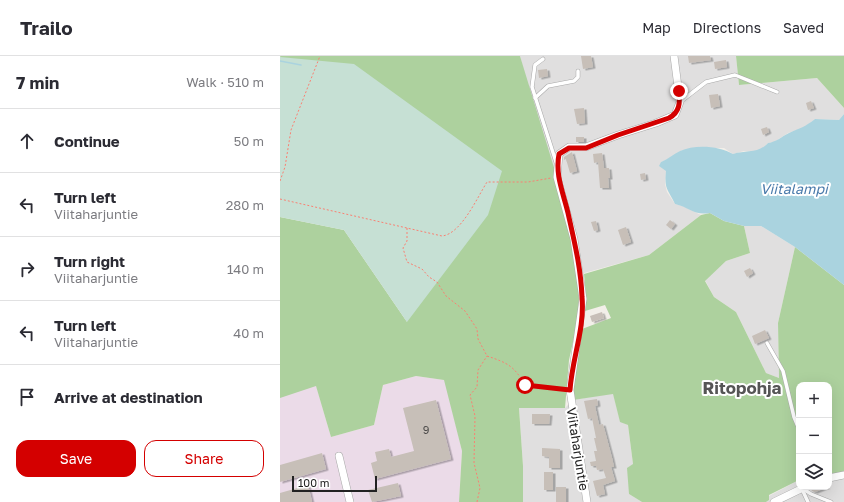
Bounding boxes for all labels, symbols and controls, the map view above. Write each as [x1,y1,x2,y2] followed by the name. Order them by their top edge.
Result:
[20,16,73,39] text: Trailo
[642,19,671,36] text: Map
[693,19,761,36] text: Directions
[783,19,824,36] text: Saved
[16,72,59,93] text: 7 min
[186,74,264,90] text: Walk · 510 m
[670,82,688,100] route end
[16,130,38,152] icon: ahead
[54,132,120,150] text: Continue
[234,133,264,149] text: 50 m
[760,180,830,197] water label: Viitalampi
[54,188,116,206] text: Turn left
[16,194,38,216] icon: left
[226,197,264,213] text: 280 m
[54,206,138,222] text: Viitaharjuntie
[54,252,125,270] text: Turn right
[16,258,38,280] icon: right
[227,261,264,277] text: 140 m
[54,270,138,286] text: Viitaharjuntie
[54,316,116,334] text: Turn left
[16,322,38,344] icon: left
[233,325,264,341] text: 40 m
[54,334,138,350] text: Viitaharjuntie
[516,376,534,394] route start
[703,377,782,398] district label: Ritopohja
[796,382,832,490] map controls
[796,382,832,418] button: +
[16,386,38,408] icon: arrive
[54,388,203,406] text: Arrive at destination
[564,406,592,492] street label: Viitaharjuntie
[796,418,832,454] button: −
[423,423,429,436] house number: 9
[16,440,136,477] button: Save
[144,440,264,477] button: Share
[796,454,832,490] button: layers
[292,474,377,493] scale bar
[298,476,329,489] text: 100 m

